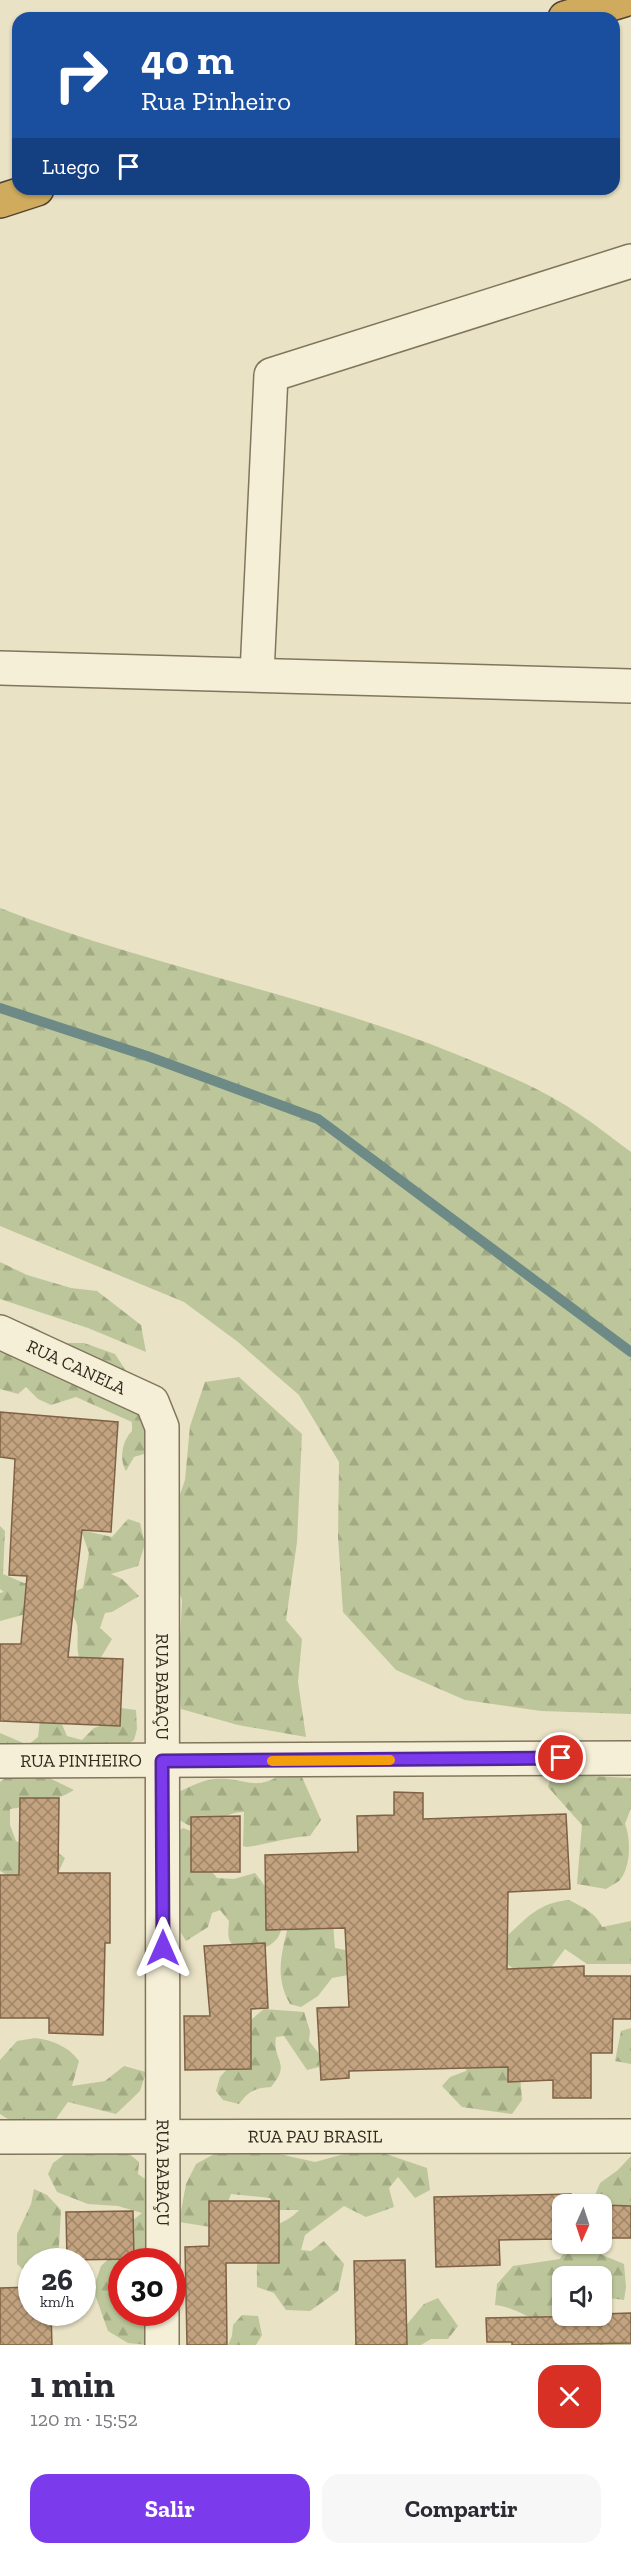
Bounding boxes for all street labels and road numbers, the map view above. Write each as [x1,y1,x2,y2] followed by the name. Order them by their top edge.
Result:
[23,1335,130,1400] street label: RUA CANELA
[151,1633,173,1740] street label: RUA BABAÇU
[20,1749,142,1772] street label: RUA PINHEIRO
[152,2119,174,2226] street label: RUA BABAÇU
[248,2125,382,2148] street label: RUA PAU BRASIL

